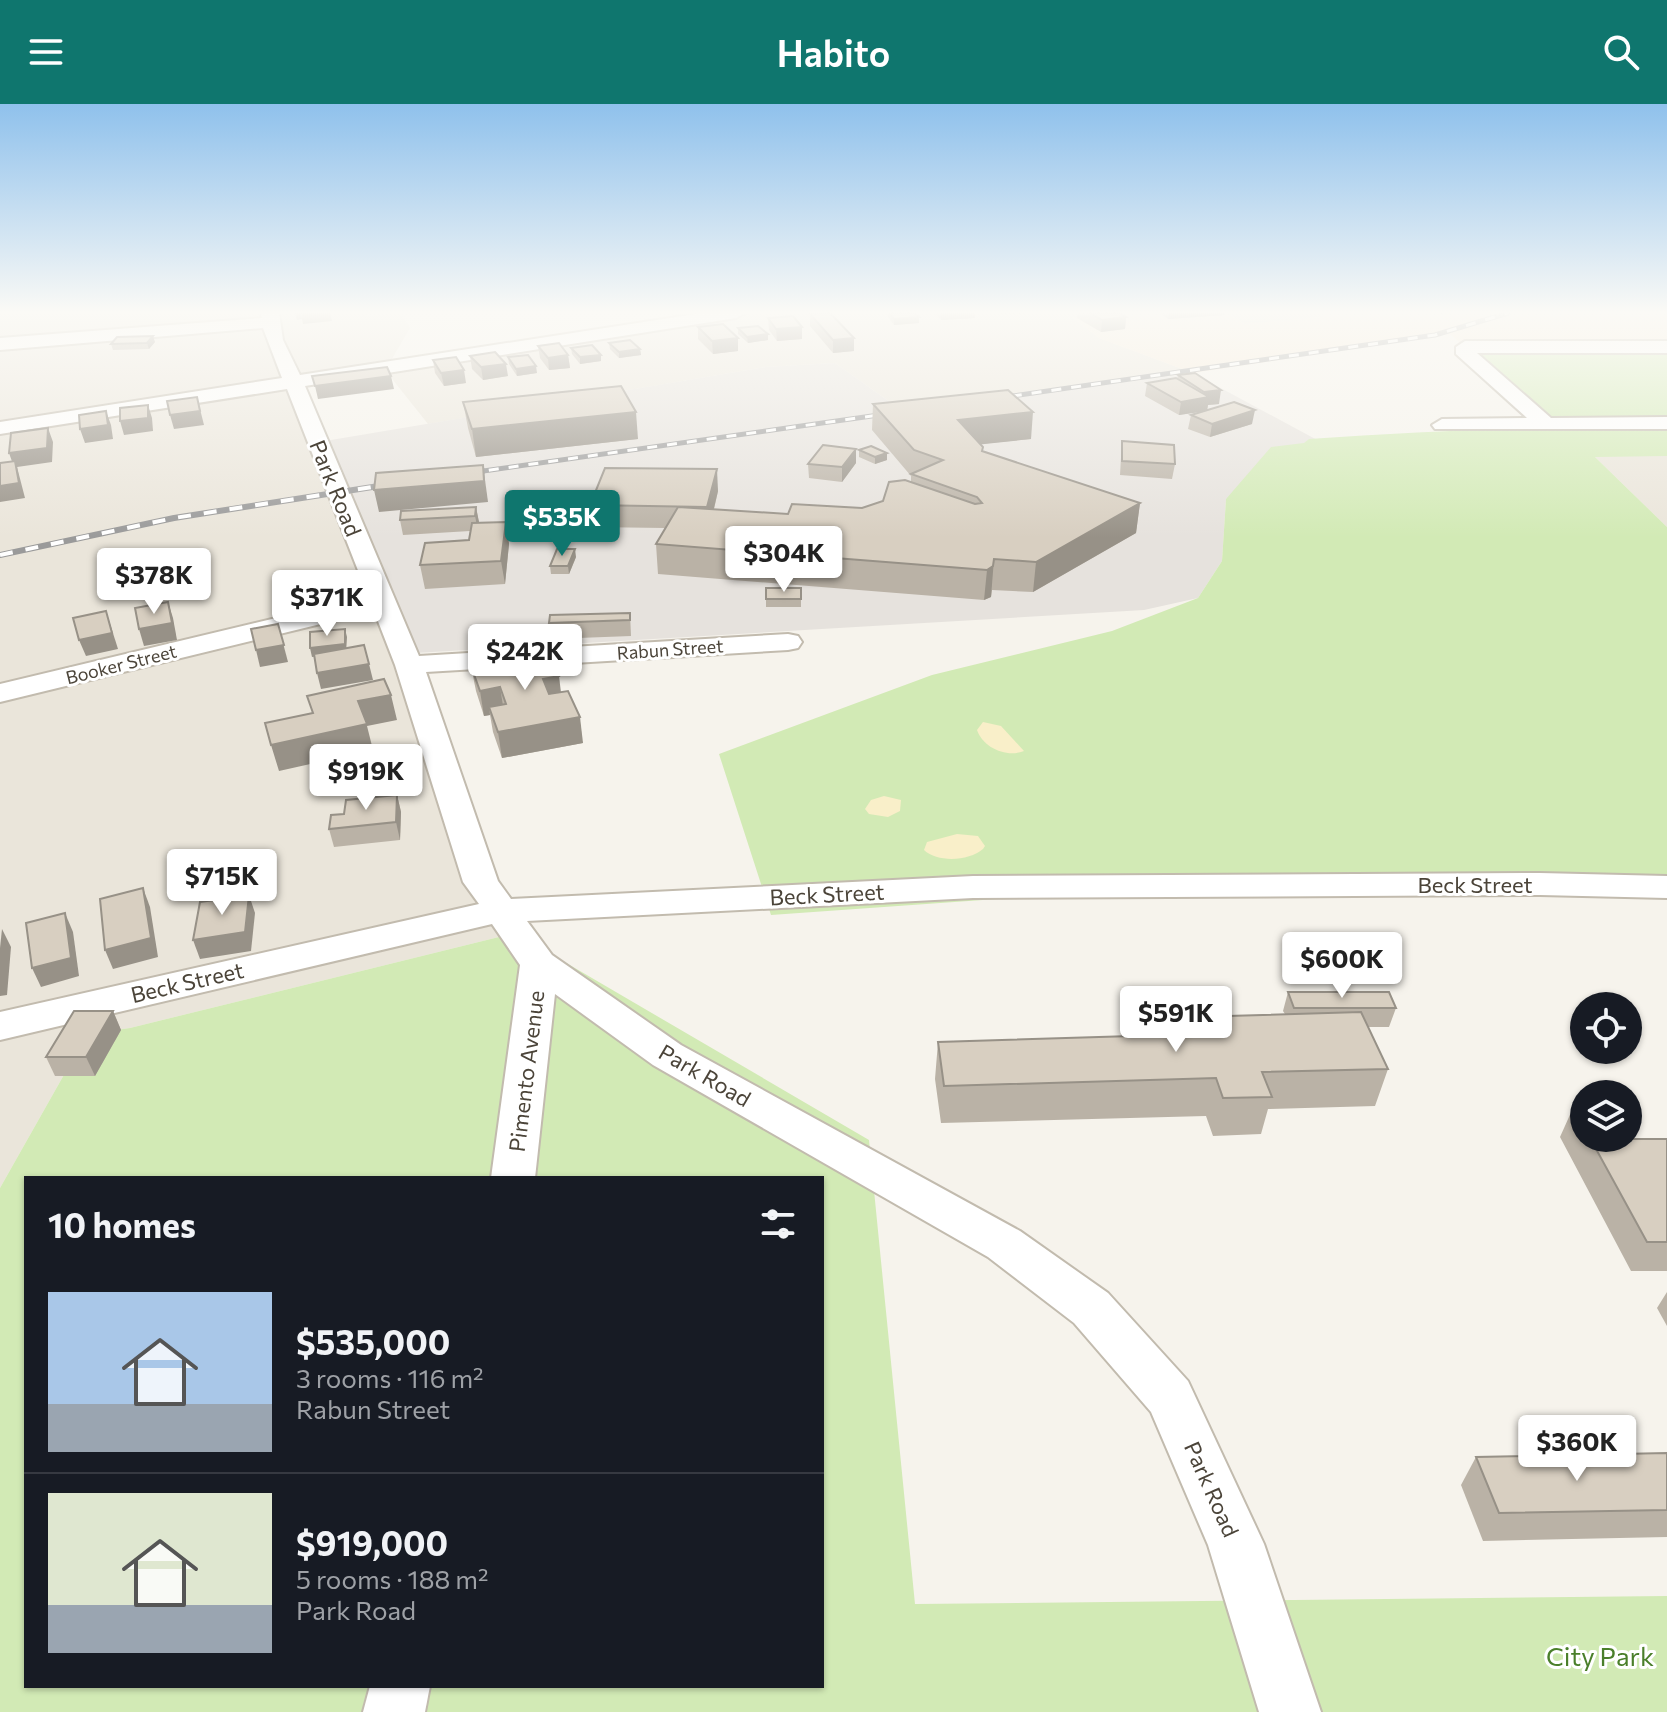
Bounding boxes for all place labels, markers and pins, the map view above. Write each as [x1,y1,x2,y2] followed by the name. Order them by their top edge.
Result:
[506,490,618,558] pin: $535K
[728,526,840,594] pin: $304K
[98,548,210,616] pin: $378K
[271,570,383,638] pin: $371K
[469,624,581,692] pin: $242K
[310,744,422,812] pin: $919K
[166,849,278,917] pin: $715K
[1286,932,1398,1000] pin: $600K
[1120,986,1232,1054] pin: $591K
[1521,1415,1633,1483] pin: $360K

